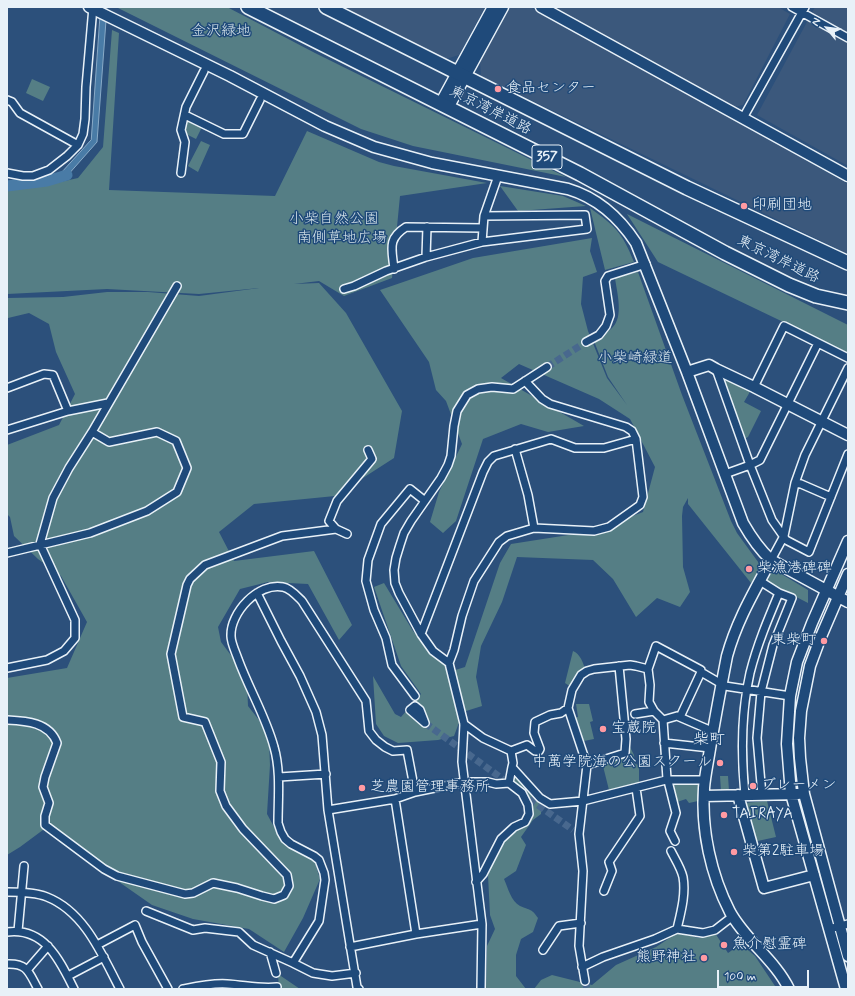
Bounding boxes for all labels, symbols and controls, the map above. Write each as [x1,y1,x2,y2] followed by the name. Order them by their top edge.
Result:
[807,8,847,48] north arrow
[809,16,824,29] text: N
[191,23,251,41] park label: 金沢緑地
[506,80,596,98] place label: 食品センター
[446,83,534,139] street label: 東京湾岸道路
[493,84,503,94] marker: 食品センター
[532,145,562,169] road number: 357
[752,197,812,215] place label: 印刷団地
[739,201,749,211] marker: 印刷団地
[289,211,379,229] park label: 小柴自然公園
[297,230,387,248] park label: 南側草地広場
[734,232,822,288] street label: 東京湾岸道路
[598,350,672,368] park label: 小柴崎緑道
[757,560,832,578] place label: 柴漁港碑碑
[744,564,754,574] marker: 柴漁港碑碑
[771,632,816,650] place label: 東柴町
[819,636,829,646] marker: 東柴町
[611,720,656,738] place label: 宝蔵院
[598,724,608,734] marker: 宝蔵院
[693,731,725,751] district label: 柴町
[532,754,712,772] place label: 中萬学院海の公園スクール
[715,758,725,768] marker: 中萬学院海の公園スクール
[761,777,837,795] place label: ブレーメン
[370,779,490,797] place label: 芝農園管理事務所
[748,781,758,791] marker: ブレーメン
[357,783,367,793] marker: 芝農園管理事務所
[732,806,793,824] place label: TAIRAYA
[719,810,729,820] marker: TAIRAYA
[742,843,824,861] place label: 柴第2駐車場
[729,847,739,857] marker: 柴第2駐車場
[732,936,807,954] place label: 魚介慰霊碑
[719,940,729,950] marker: 魚介慰霊碑
[636,949,696,967] place label: 熊野神社
[699,953,709,963] marker: 熊野神社
[719,962,811,988] scale bar
[724,969,756,985] text: 100 m

